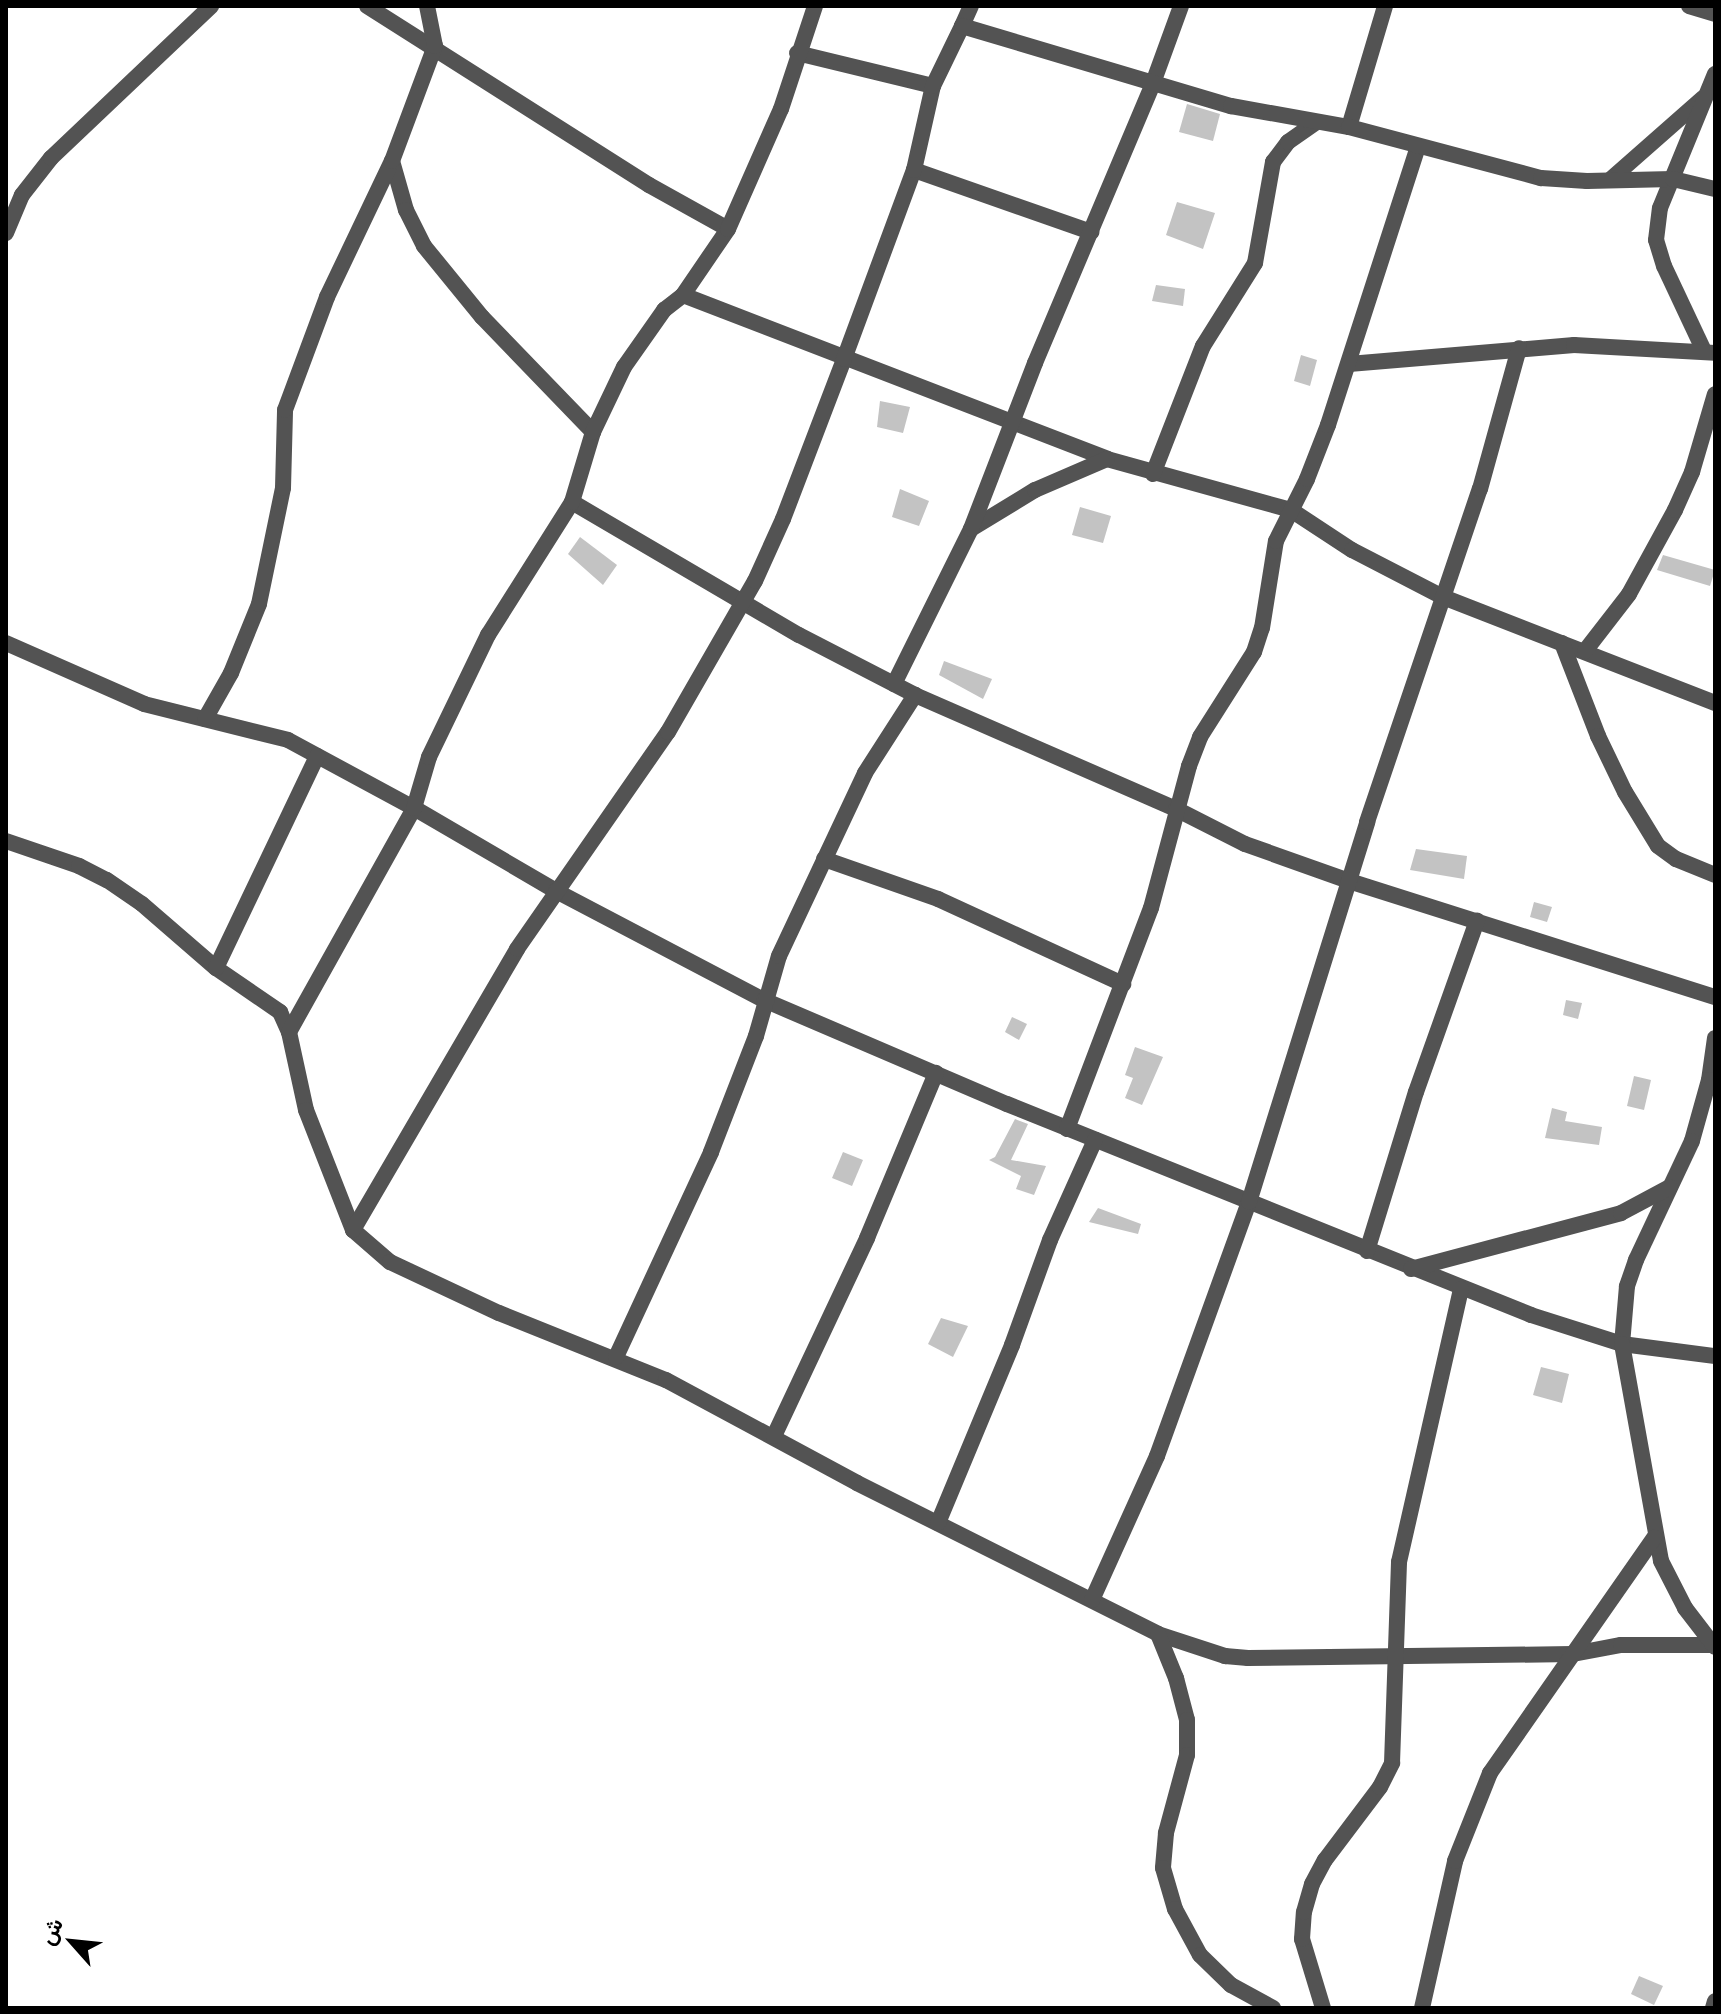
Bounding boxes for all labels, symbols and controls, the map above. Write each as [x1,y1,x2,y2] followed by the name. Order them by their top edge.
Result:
[32,1902,112,1982] north arrow
[32,1913,69,1949] text: ش

